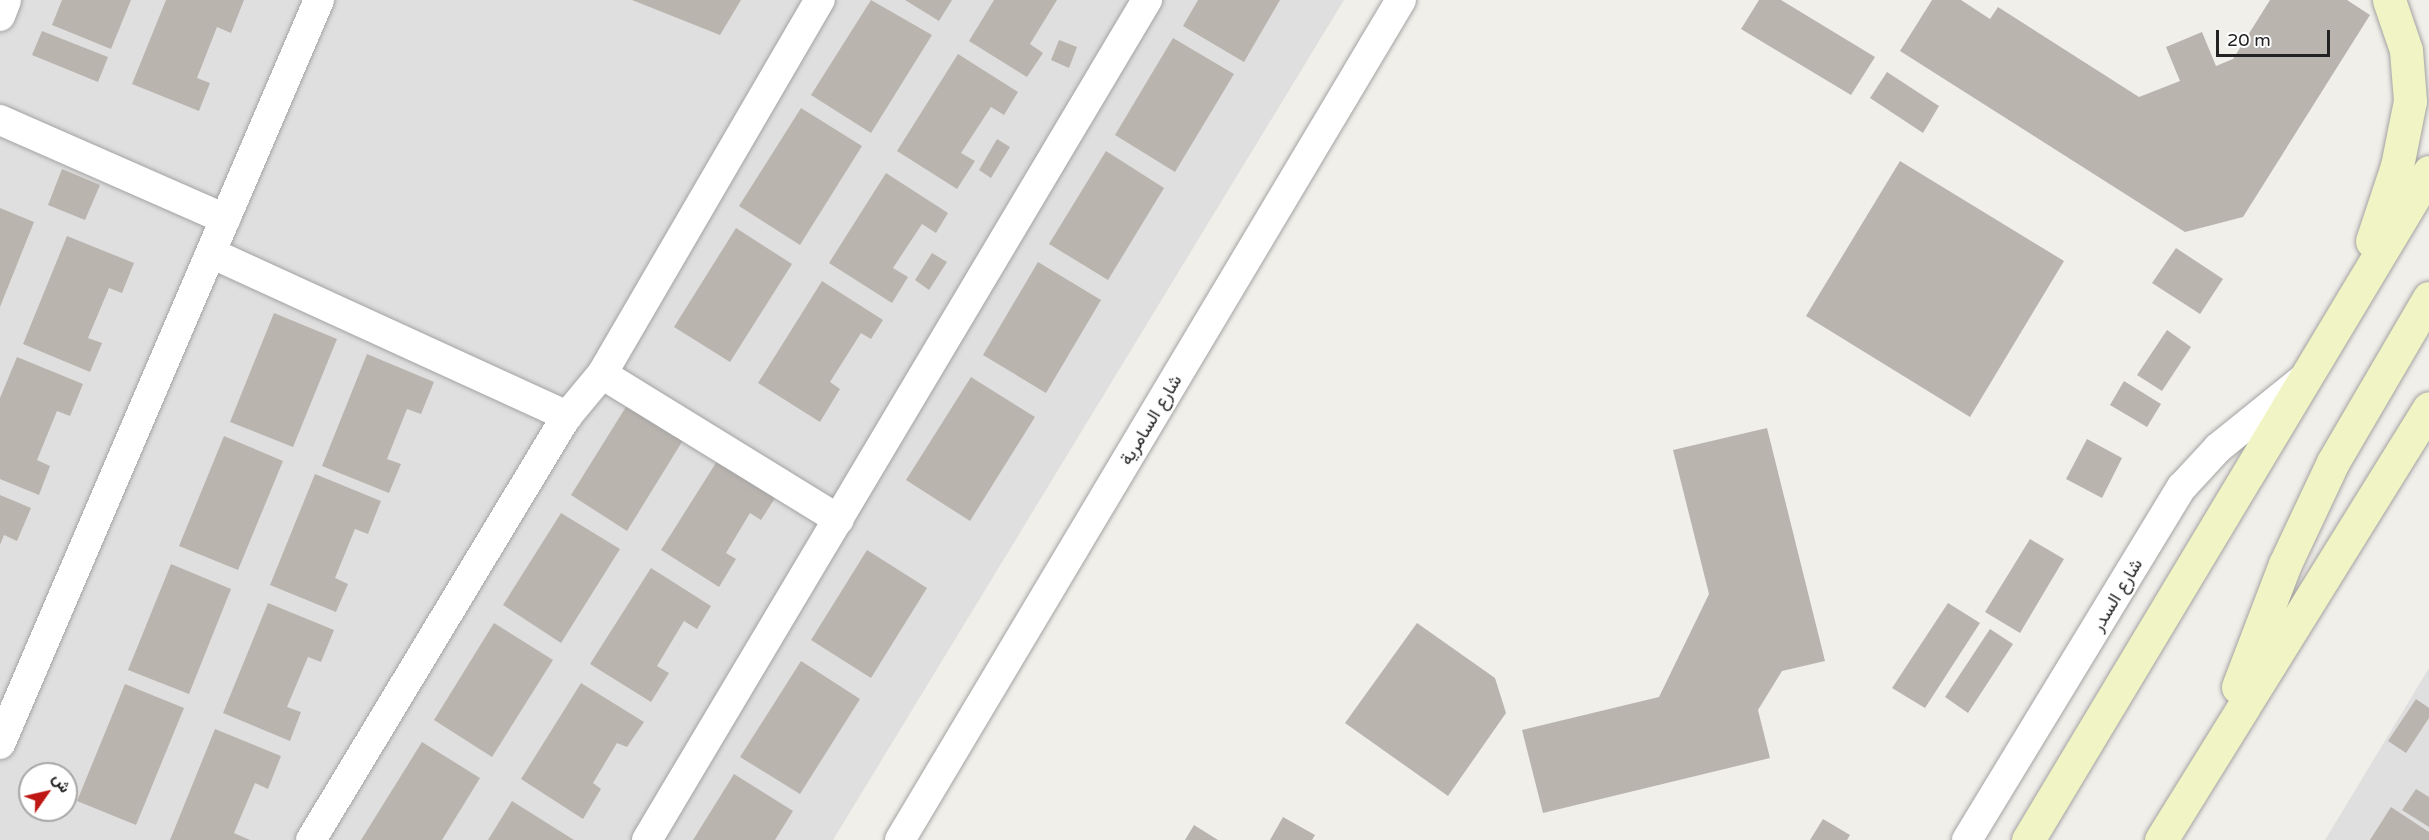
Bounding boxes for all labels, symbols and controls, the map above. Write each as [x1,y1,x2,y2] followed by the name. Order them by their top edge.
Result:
[2219,18,2333,56] scale bar
[2227,29,2271,51] text: 20 m
[1116,371,1186,469] street label: شارع السامرية
[2087,555,2147,635] street label: شارع السدر
[18,762,78,822] north arrow
[48,769,75,797] text: ش

